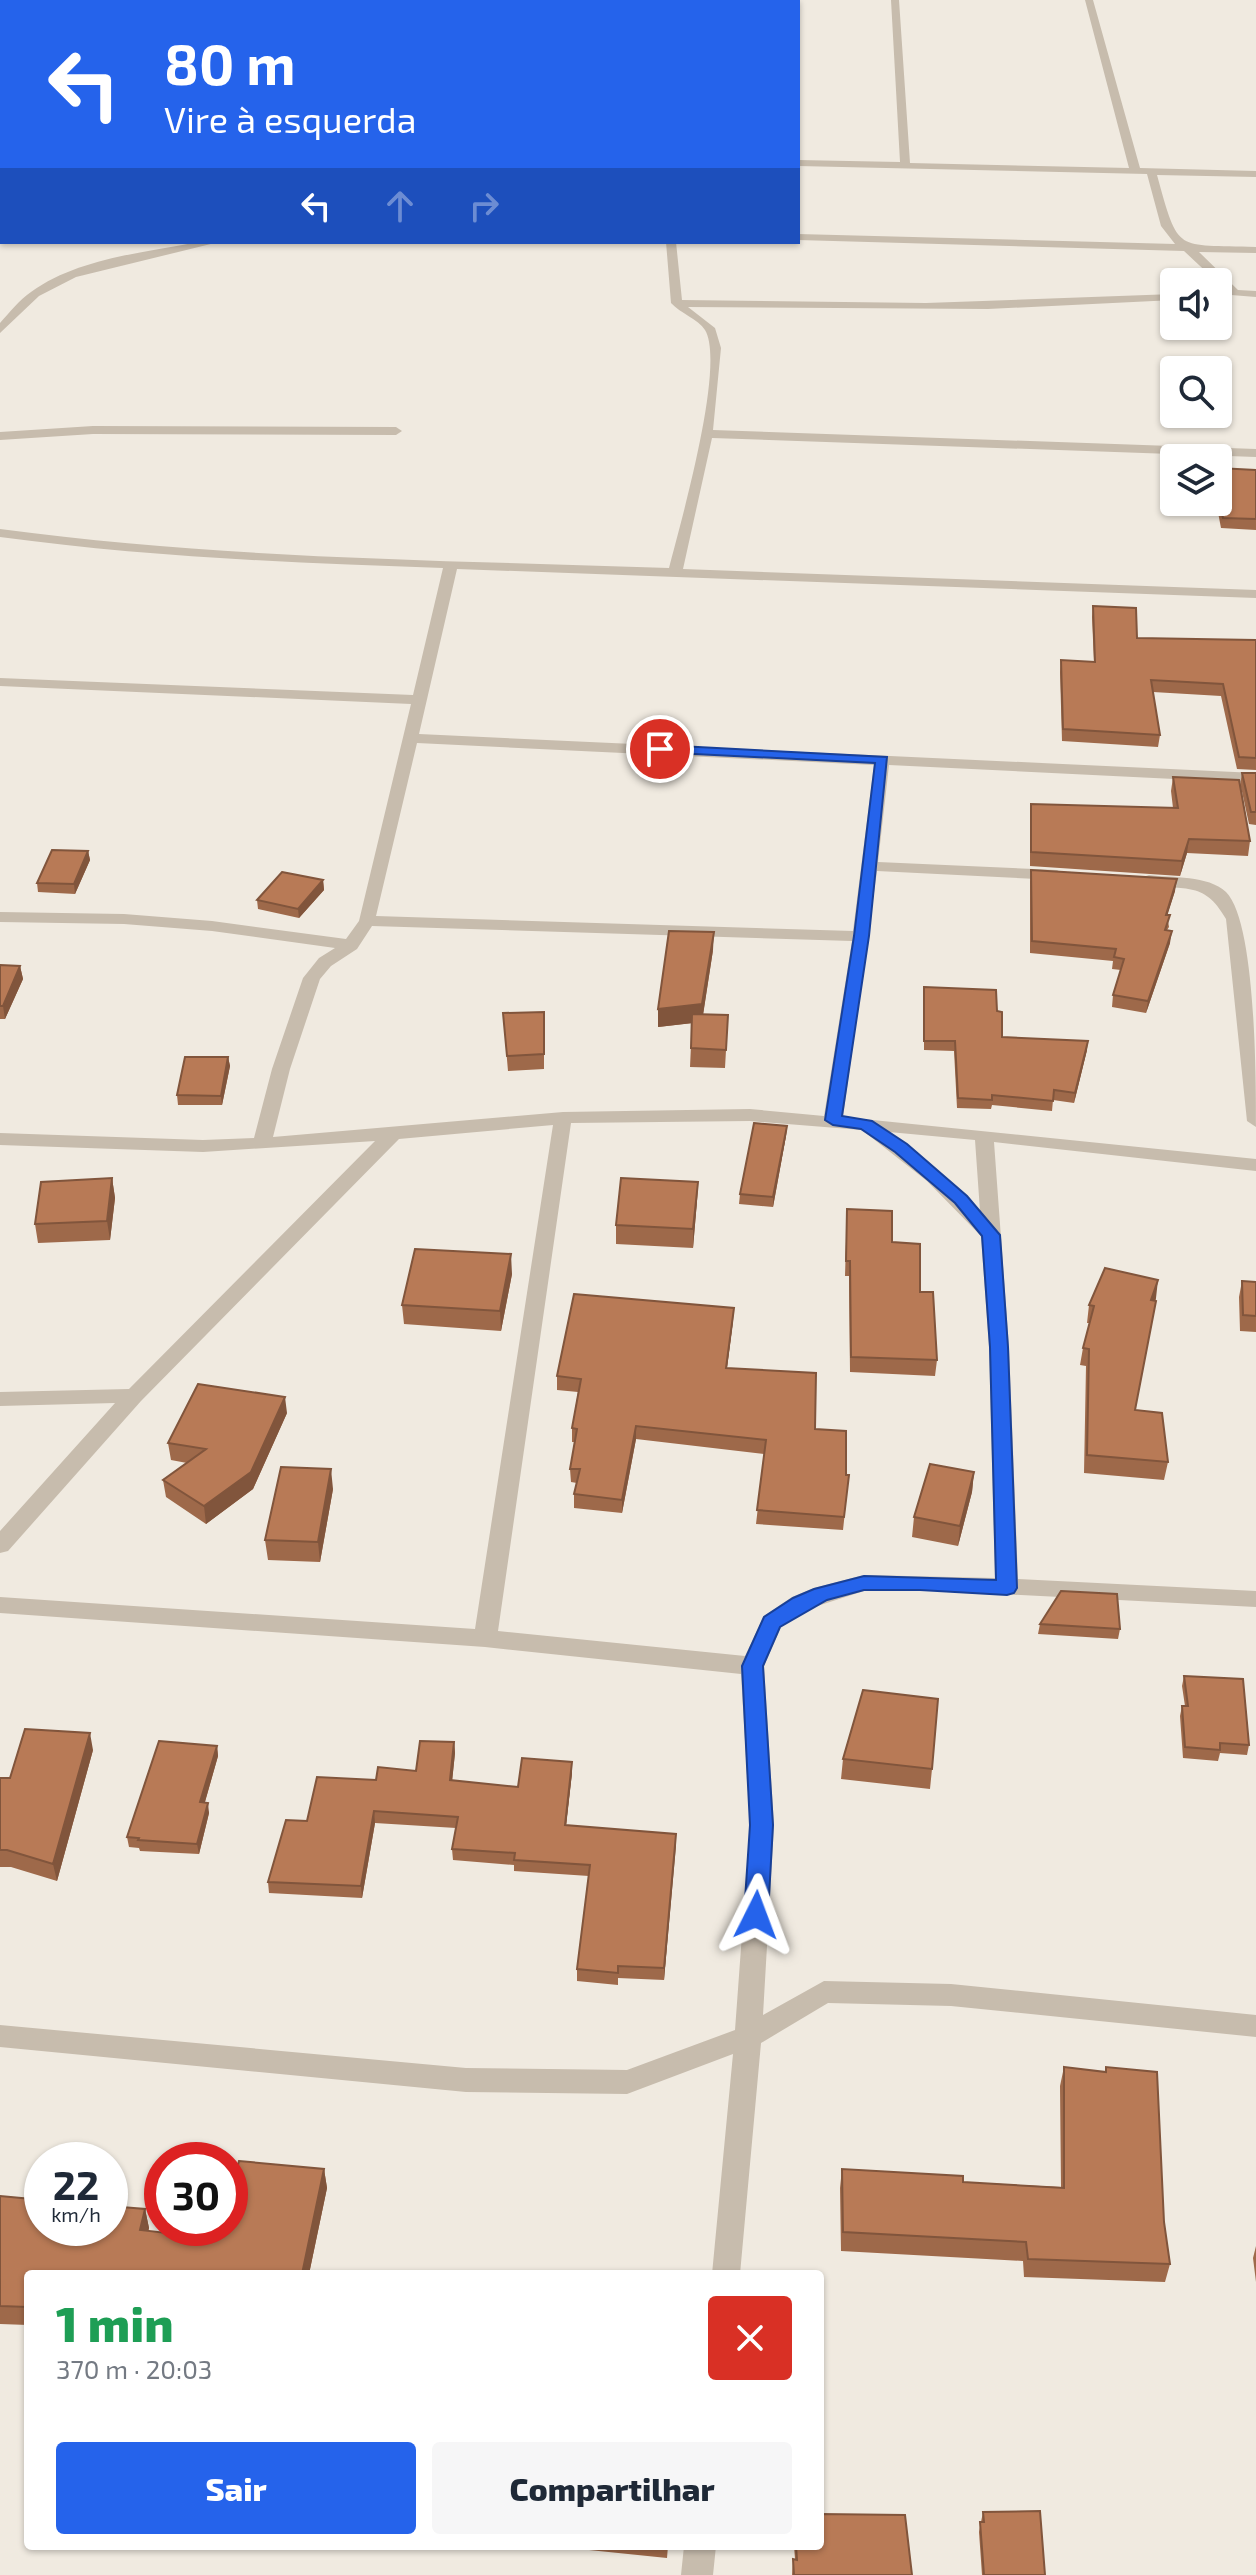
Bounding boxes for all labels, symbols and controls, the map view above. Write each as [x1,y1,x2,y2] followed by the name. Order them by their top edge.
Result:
[164,29,296,96] text: 80 m
[32,32,136,136] icon: left
[164,97,416,140] text: Vire à esquerda
[294,184,338,228] icon: left
[378,184,422,228] icon: ahead
[462,184,506,228] icon: right
[1160,268,1232,516] map controls
[1160,268,1232,340] button: sound
[1160,356,1232,428] button: search
[1160,444,1232,516] button: layers
[626,715,694,783] pin
[638,727,682,771] icon: arrive
[714,1873,798,1957] position arrow
[144,2142,248,2246] speed limit sign: 30
[53,2160,99,2208] text: 22
[51,2202,101,2226] text: km/h
[56,2294,174,2352] text: 1 min
[708,2296,792,2380] button: close
[56,2353,212,2384] text: 370 m · 20:03
[56,2442,416,2534] button: Sair
[432,2442,792,2534] button: Compartilhar

